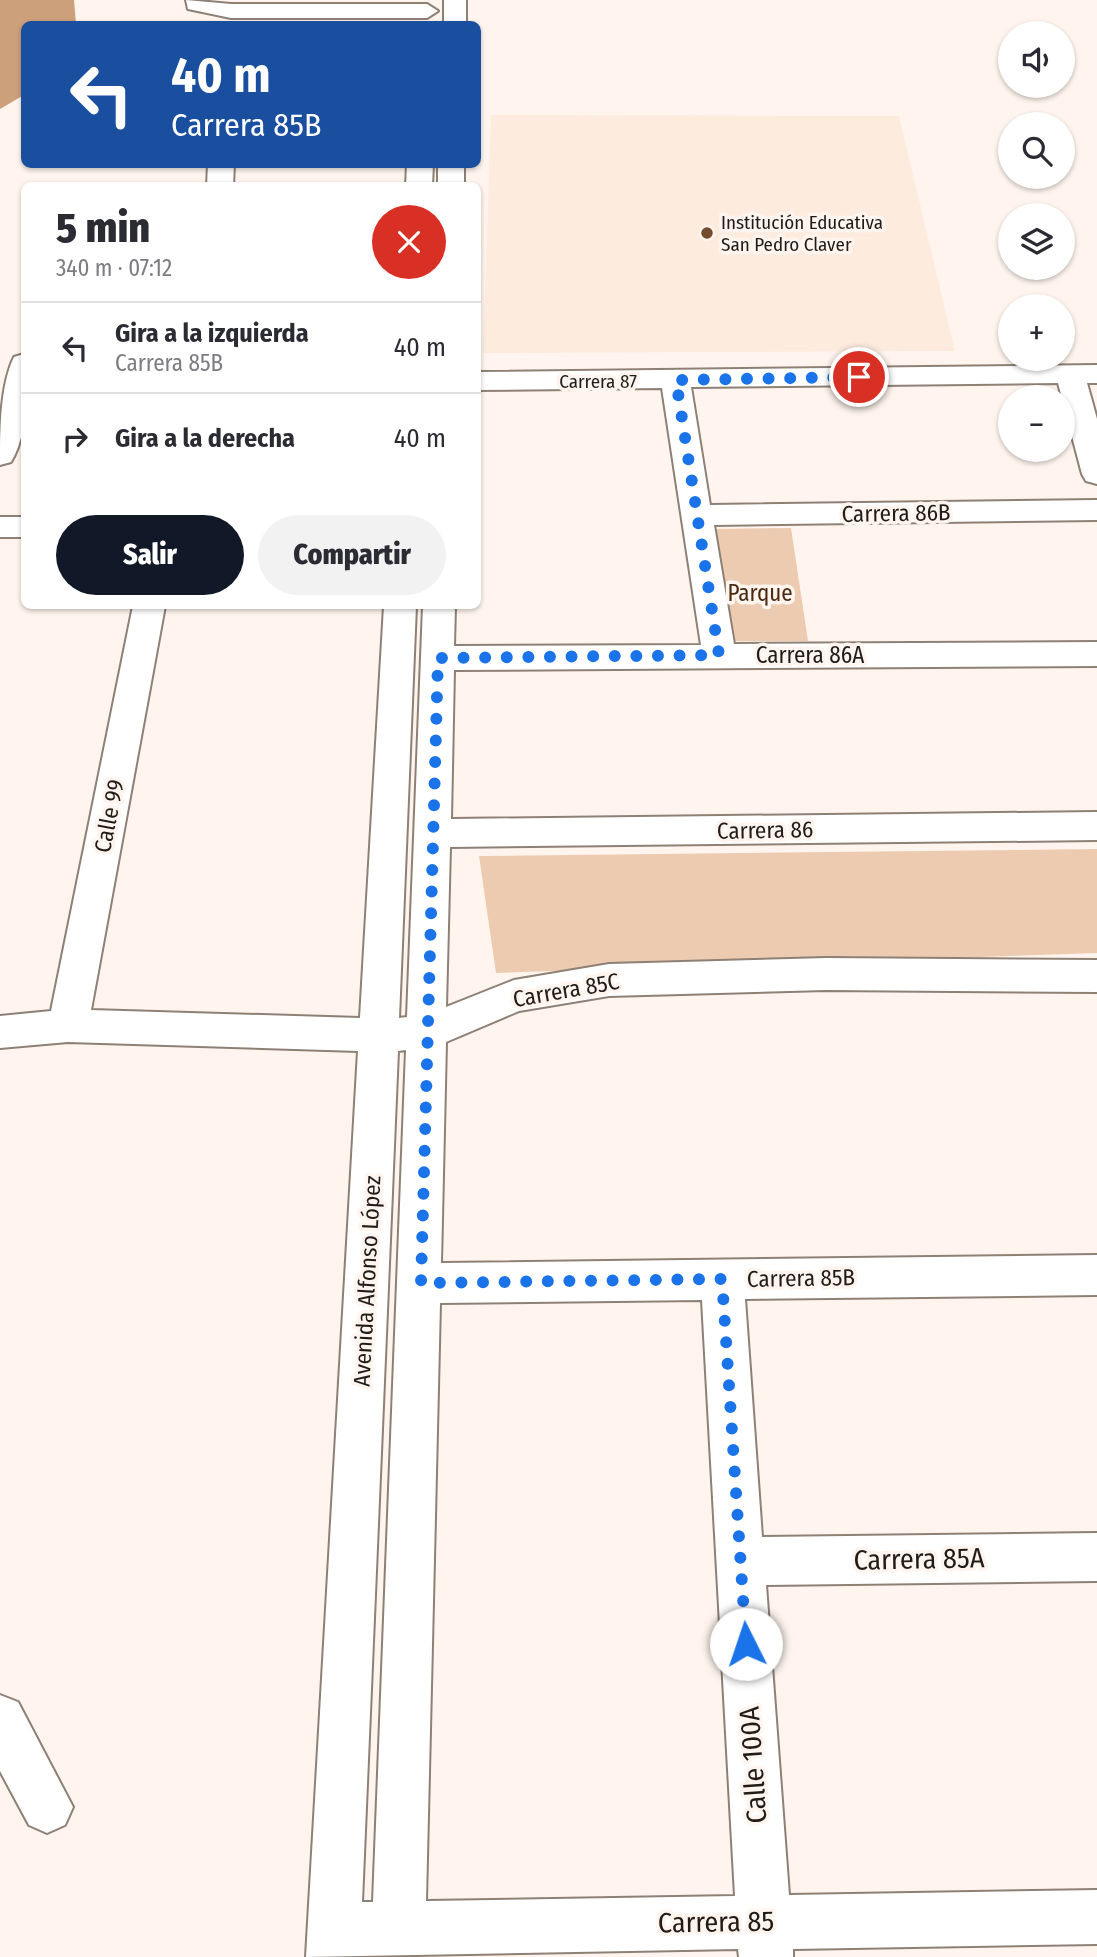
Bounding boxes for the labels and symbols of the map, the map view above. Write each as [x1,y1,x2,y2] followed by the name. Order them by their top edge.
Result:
[721,211,883,256] place label: Institución Educativa San Pedro Claver
[699,225,715,241] marker: Institución Educativa San Pedro Claver
[829,347,889,407] pin
[559,370,637,393] street label: Carrera 87
[841,498,951,528] street label: Carrera 86B
[727,579,793,607] park label: Parque
[756,641,864,669] street label: Carrera 86A
[88,777,130,855] street label: Calle 99
[717,815,813,845] street label: Carrera 86
[511,967,622,1013] street label: Carrera 85C
[347,1175,387,1387] street label: Avenida Alfonso López
[747,1263,855,1293] street label: Carrera 85B
[853,1541,985,1577] street label: Carrera 85A
[709,1607,783,1681] position arrow
[732,1705,774,1825] street label: Calle 100A
[658,1904,774,1940] street label: Carrera 85

